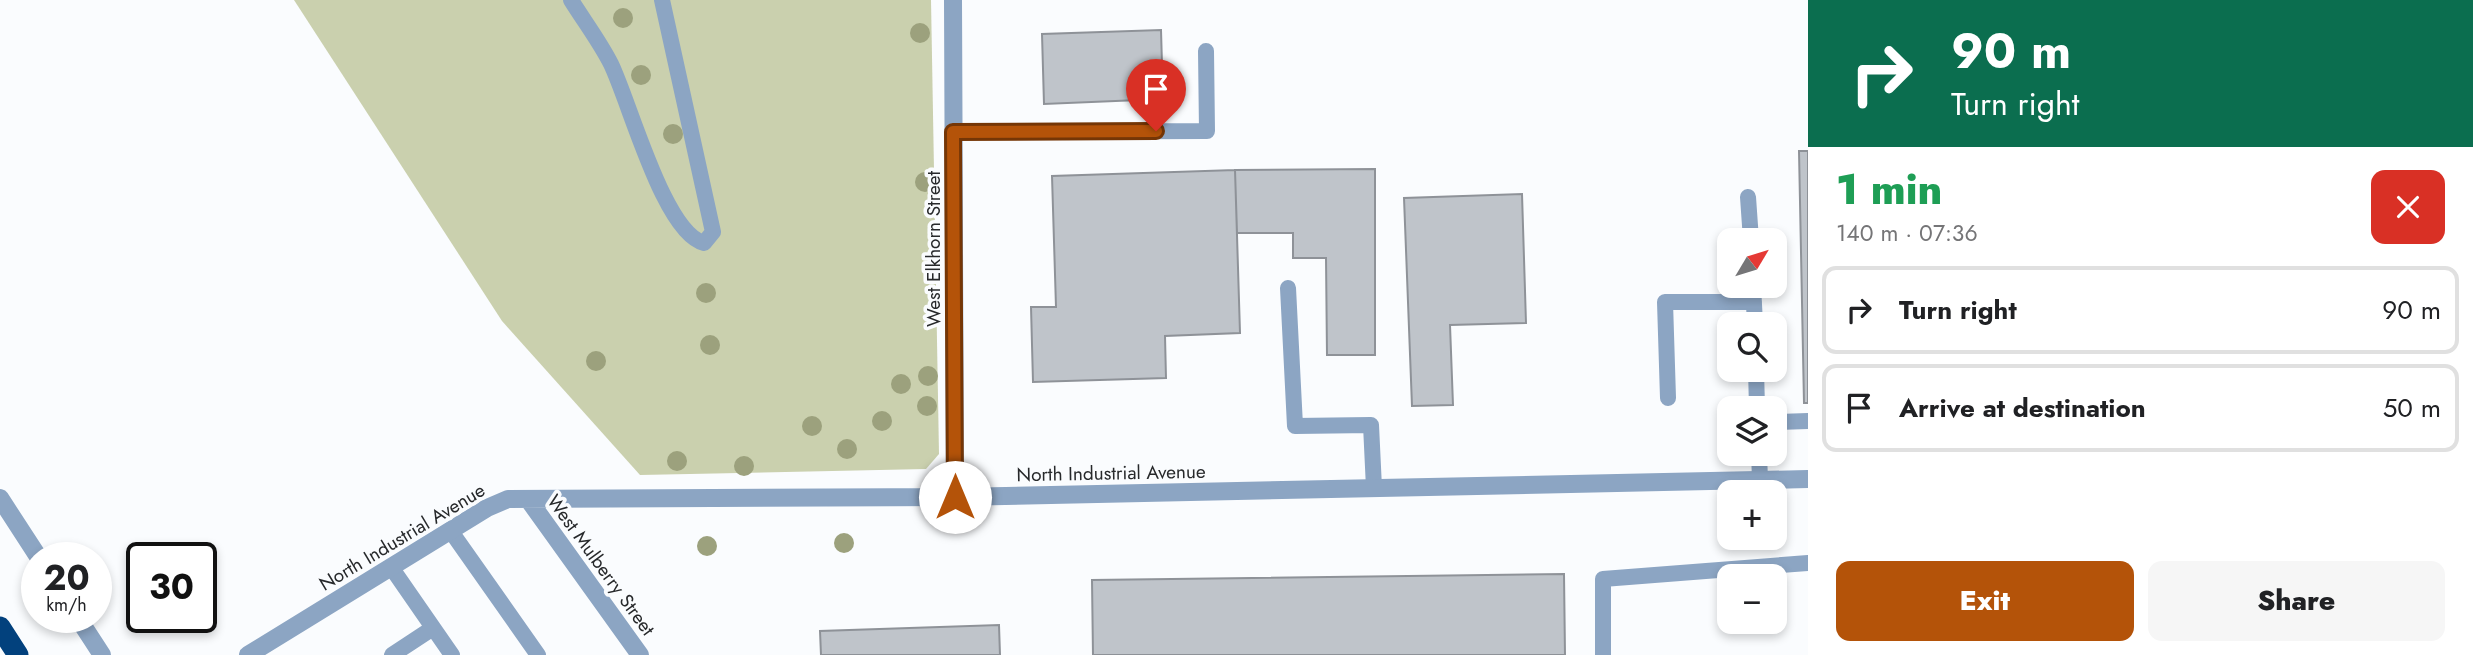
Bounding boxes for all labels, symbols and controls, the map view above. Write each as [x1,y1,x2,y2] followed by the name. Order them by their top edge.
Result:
[1951,16,2071,86] text: 90 m
[1836,28,1927,119] icon: right
[1126,59,1186,131] pin
[1137,70,1175,108] icon: arrive
[1951,81,2080,127] text: Turn right
[1836,159,1942,220] text: 1 min
[2371,170,2445,244] button: close
[920,171,947,327] street label: West Elkhorn Street
[1836,216,1978,250] text: 140 m · 07:36
[1717,228,1787,298] north arrow
[1717,228,1787,634] map controls
[1840,291,1878,329] icon: right
[1899,291,2017,329] text: Turn right
[2382,291,2441,329] text: 90 m
[1717,312,1787,382] button: search
[1840,389,1878,427] icon: arrive
[1899,389,2146,427] text: Arrive at destination
[2383,389,2441,427] text: 50 m
[1717,396,1787,466] button: layers
[1016,458,1206,488] street label: North Industrial Avenue
[918,460,992,534] position arrow
[314,477,490,597] street label: North Industrial Avenue
[1717,480,1787,550] button: +
[541,489,662,641] street label: West Mulberry Street
[126,542,217,633] speed limit sign: 30
[43,553,90,603] text: 20
[1836,561,2134,641] button: Exit
[2148,561,2445,641] button: Share
[1717,564,1787,634] button: −
[46,592,87,618] text: km/h

